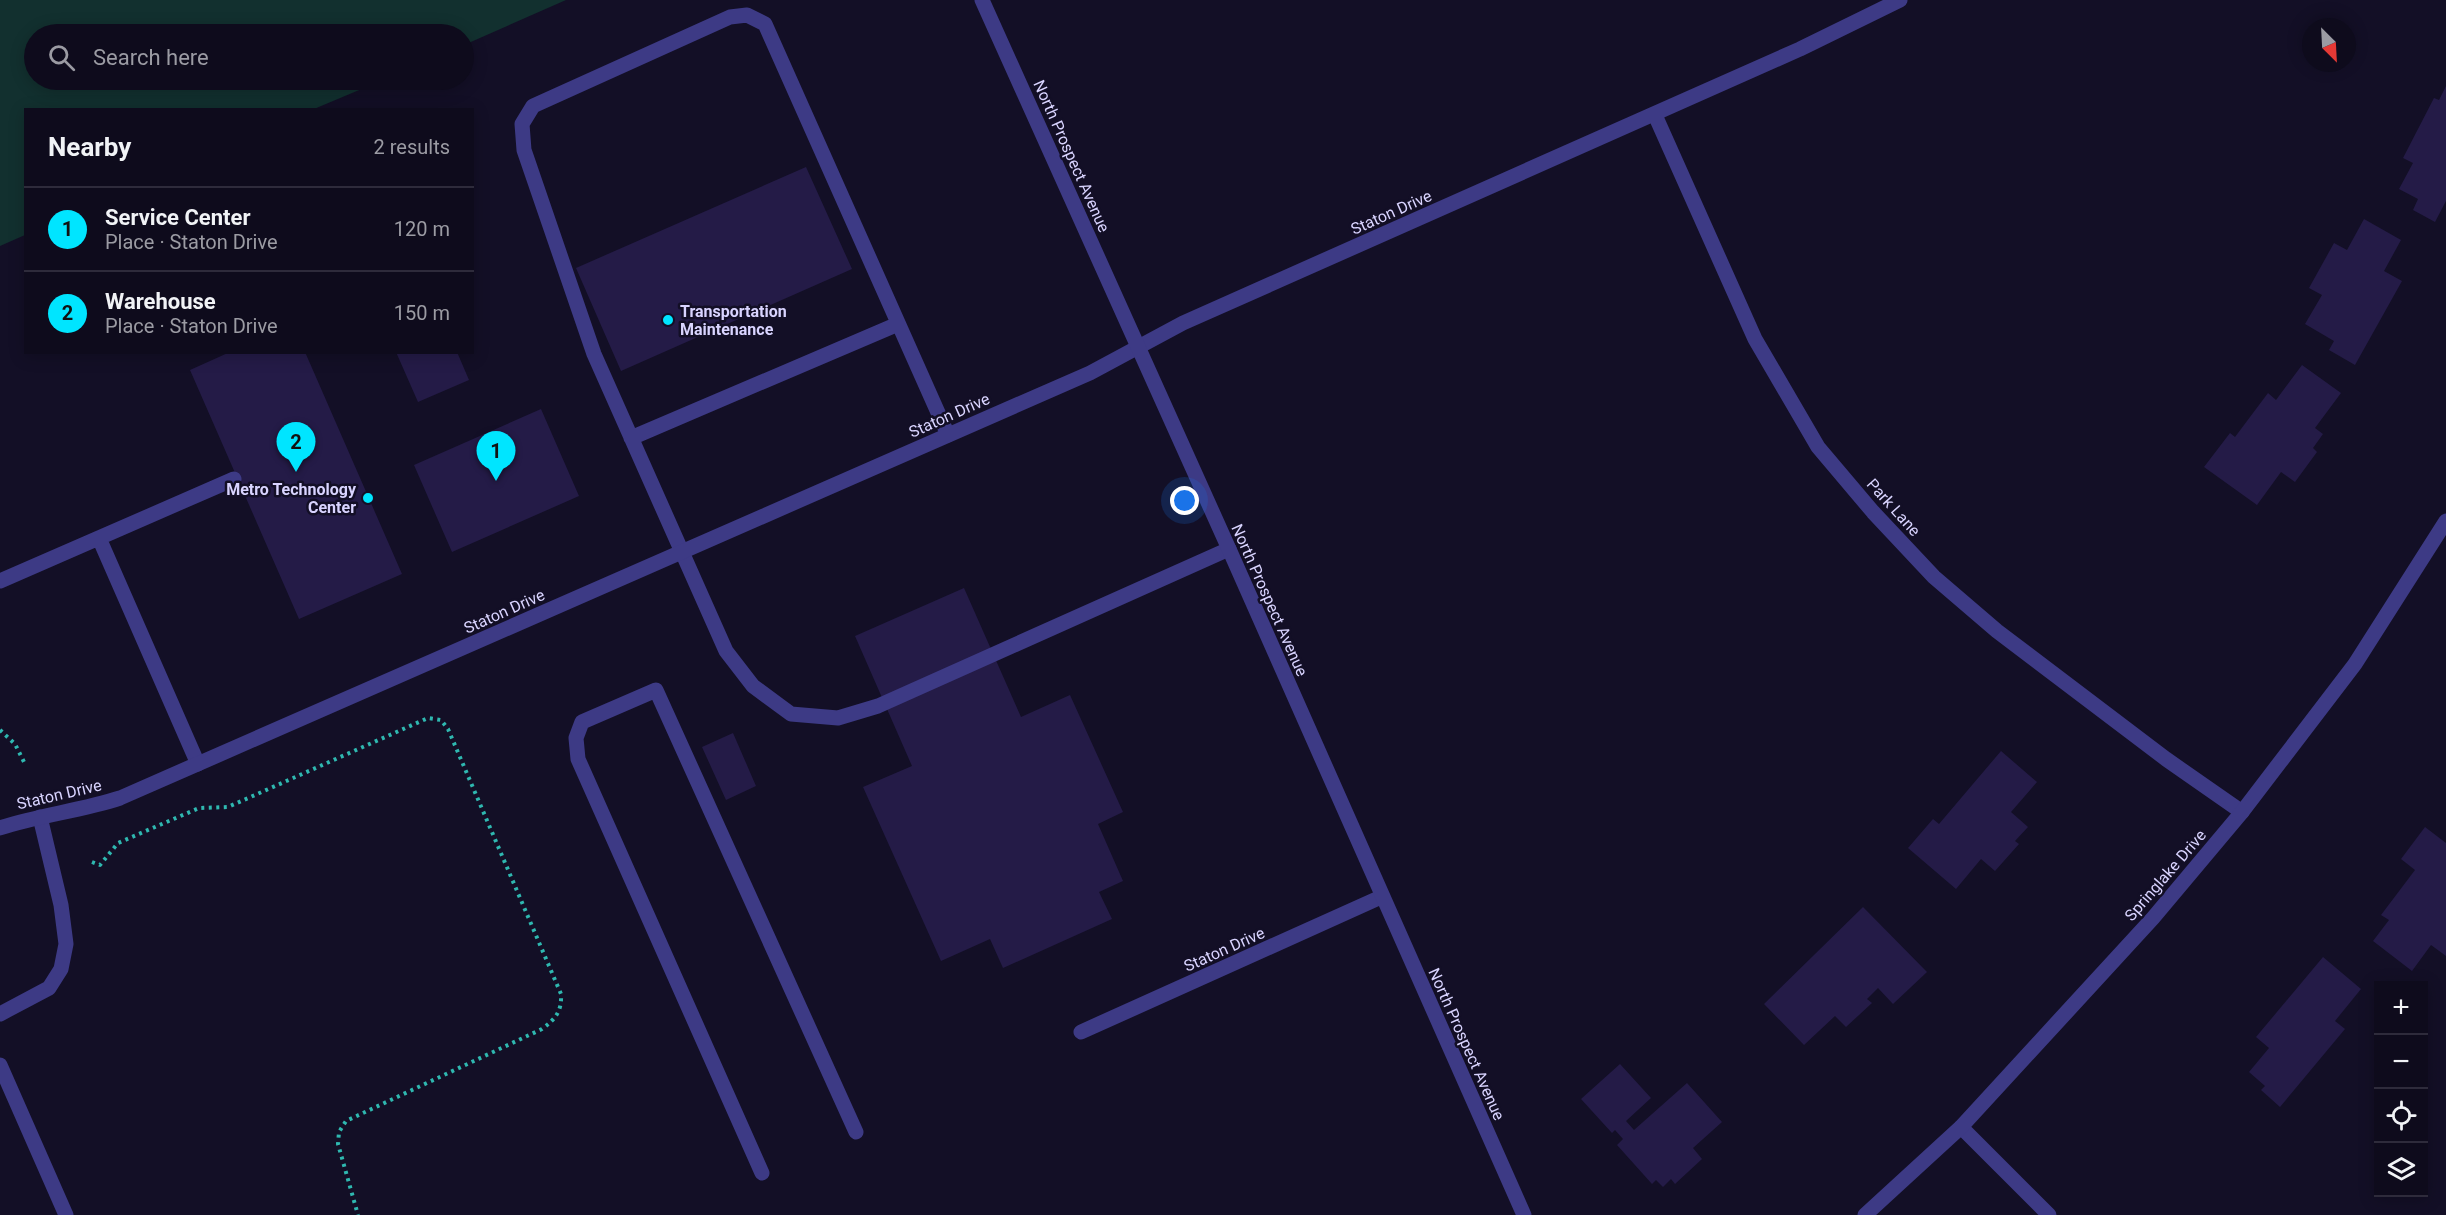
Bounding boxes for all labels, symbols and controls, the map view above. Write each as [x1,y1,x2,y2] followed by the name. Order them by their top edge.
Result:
[2302,18,2356,72] north arrow
[24,24,474,90] search box
[45,41,78,74] icon: search
[93,45,209,70] text: Search here
[1029,77,1114,235] street label: North Prospect Avenue
[48,132,131,162] text: Nearby
[374,135,450,159] text: 2 results
[1348,186,1435,239] street label: Staton Drive
[105,205,250,230] text: Service Center
[62,217,73,241] text: 1
[394,217,450,241] text: 120 m
[105,230,278,254] text: Place · Staton Drive
[105,289,216,314] text: Warehouse
[62,301,73,325] text: 2
[394,301,450,325] text: 150 m
[680,302,787,339] place label: Transportation Maintenance
[661,313,675,327] marker: Transportation Maintenance
[105,314,278,338] text: Place · Staton Drive
[906,389,993,442] street label: Staton Drive
[276,422,316,472] pin: 2
[476,432,516,481] pin: 1
[1863,475,1924,540] street label: Park Lane
[226,480,357,517] place label: Metro Technology Center
[1170,486,1199,515] your location
[361,491,375,505] marker: Metro Technology Center
[1227,521,1312,679] street label: North Prospect Avenue
[461,585,548,638] street label: Staton Drive
[15,776,103,813] street label: Staton Drive
[2121,826,2210,925] street label: Springlake Drive
[1181,923,1268,976] street label: Staton Drive
[1424,965,1509,1123] street label: North Prospect Avenue
[2374,981,2428,1197] map controls
[2374,981,2428,1035] button: +
[2374,1035,2428,1089] button: −
[2374,1089,2428,1143] button: locate
[2374,1143,2428,1197] button: layers

